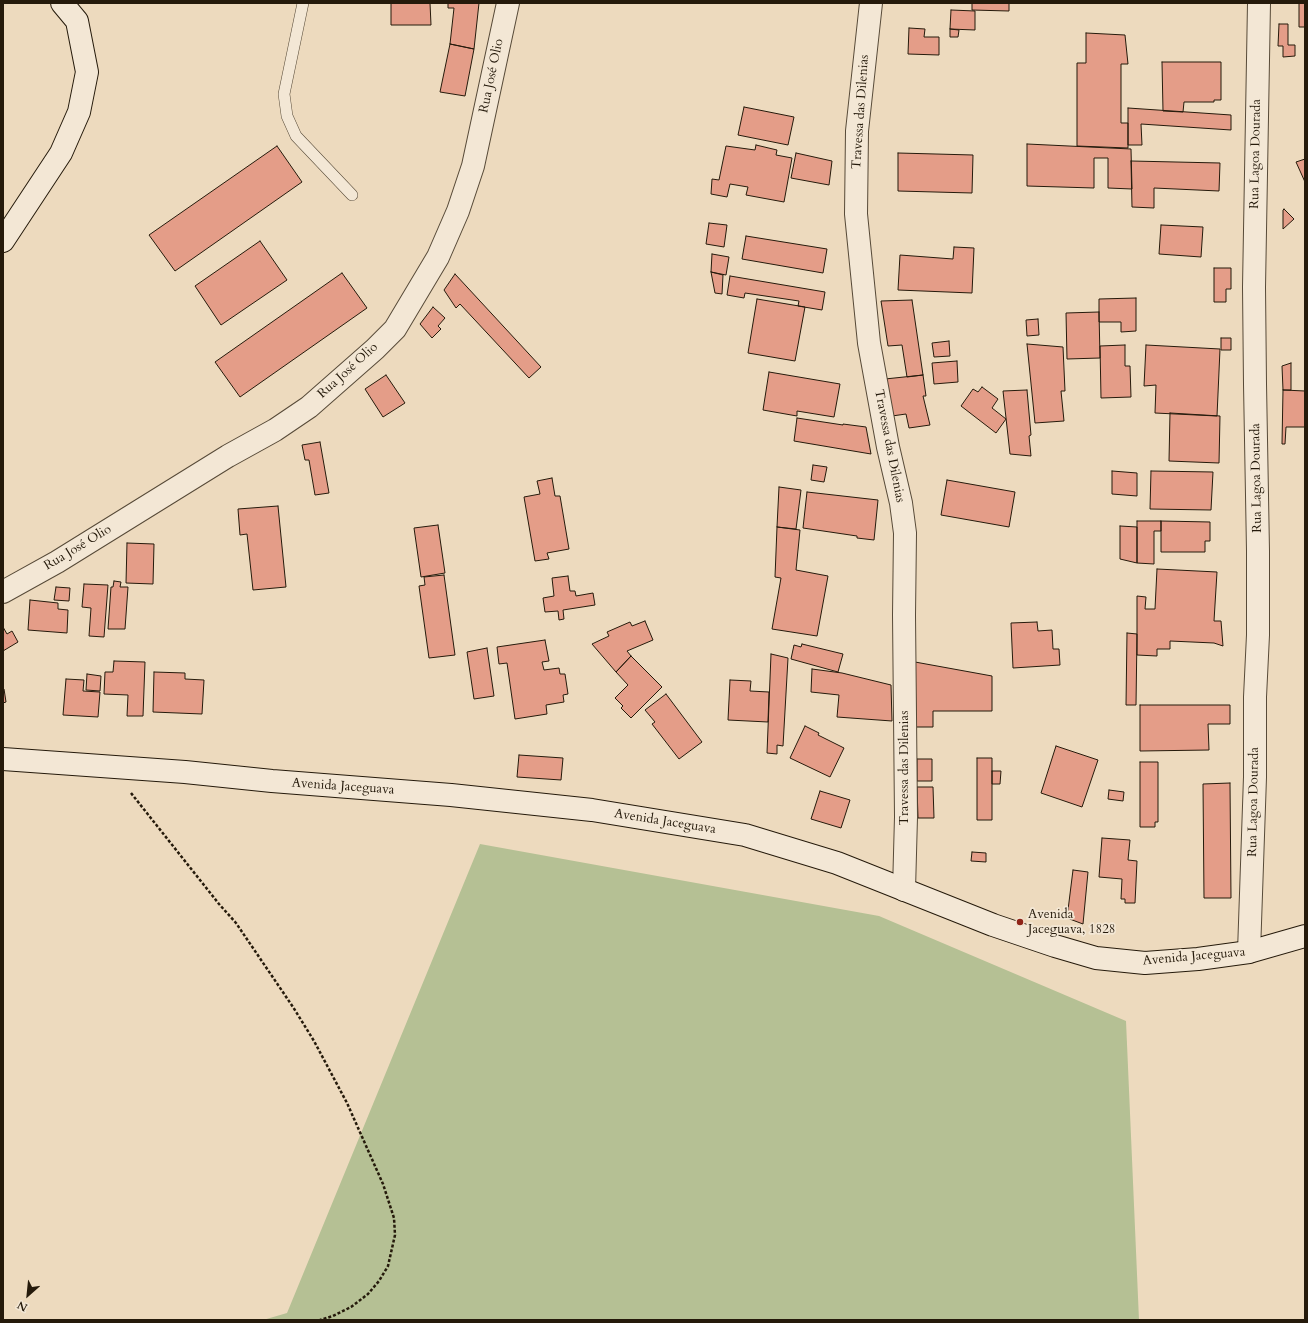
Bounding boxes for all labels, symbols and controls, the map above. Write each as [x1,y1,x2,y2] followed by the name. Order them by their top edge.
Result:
[477,37,507,115] street label: Rua José Olio
[849,54,873,170] street label: Travessa das Dilenias
[1247,99,1265,209] street label: Rua Lagoa Dourada
[315,340,381,402] street label: Rua José Olio
[870,388,908,504] street label: Travessa das Dilenias
[1248,423,1266,533] street label: Rua Lagoa Dourada
[42,522,114,574] street label: Rua José Olio
[897,711,913,825] street label: Travessa das Dilenias
[1245,747,1263,857] street label: Rua Lagoa Dourada
[291,776,395,798] street label: Avenida Jaceguava
[613,806,717,838] street label: Avenida Jaceguava
[1028,907,1116,938] place label: Avenida Jaceguava, 1828
[1015,917,1025,927] marker: Avenida Jaceguava, 1828
[1142,945,1246,969] street label: Avenida Jaceguava
[8,1275,48,1315] north arrow
[15,1297,30,1315] text: N

